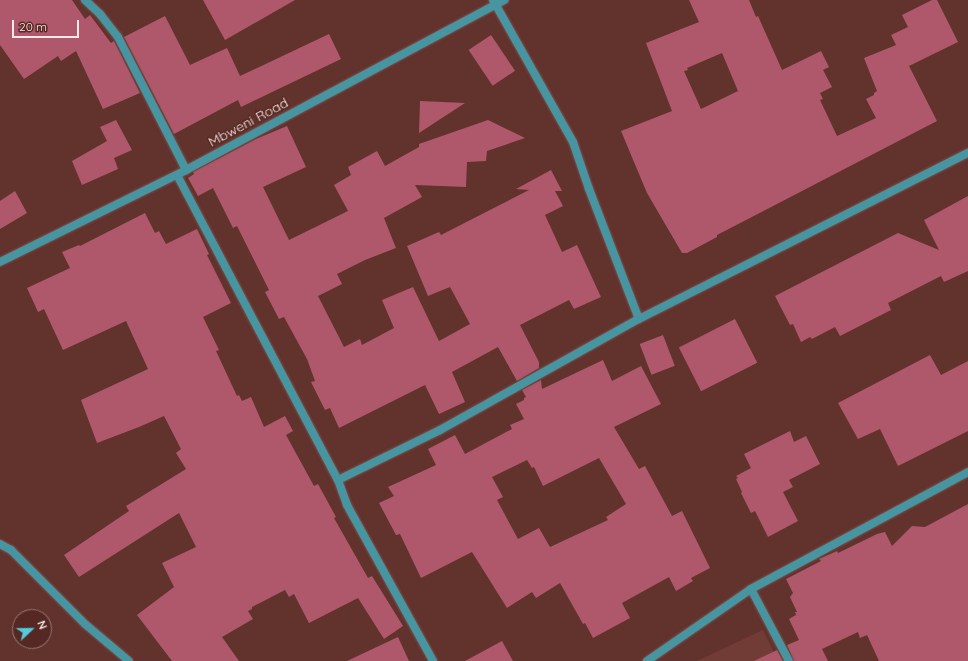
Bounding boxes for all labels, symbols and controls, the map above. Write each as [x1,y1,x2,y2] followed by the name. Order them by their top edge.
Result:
[14,12,81,38] scale bar
[19,19,47,34] text: 20 m
[205,94,291,150] street label: Mbweni Road
[12,609,52,649] north arrow
[34,619,50,631] text: N

